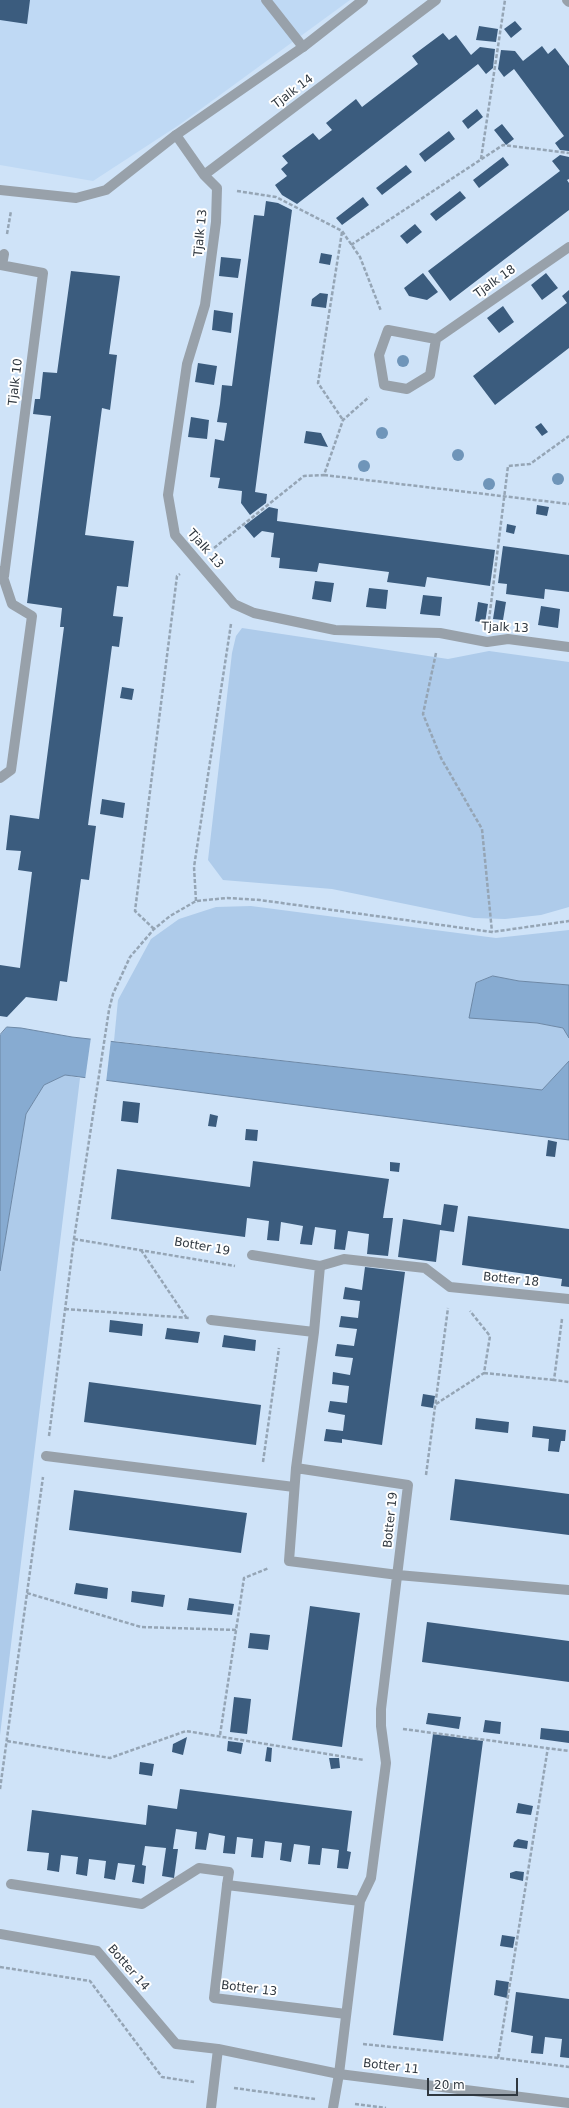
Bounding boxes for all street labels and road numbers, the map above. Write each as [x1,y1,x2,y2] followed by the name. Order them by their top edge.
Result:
[270,72,316,112] street label: Tjalk 14
[191,209,211,257] street label: Tjalk 13
[471,263,519,301] street label: Tjalk 18
[6,358,26,406] street label: Tjalk 10
[184,526,226,572] street label: Tjalk 13
[481,620,529,636] street label: Tjalk 13
[173,1235,231,1259] street label: Botter 19
[482,1270,540,1290] street label: Botter 18
[381,1491,401,1549] street label: Botter 19
[104,1942,152,1994] street label: Botter 14
[220,1978,278,2000] street label: Botter 13
[362,2056,420,2078] street label: Botter 11

